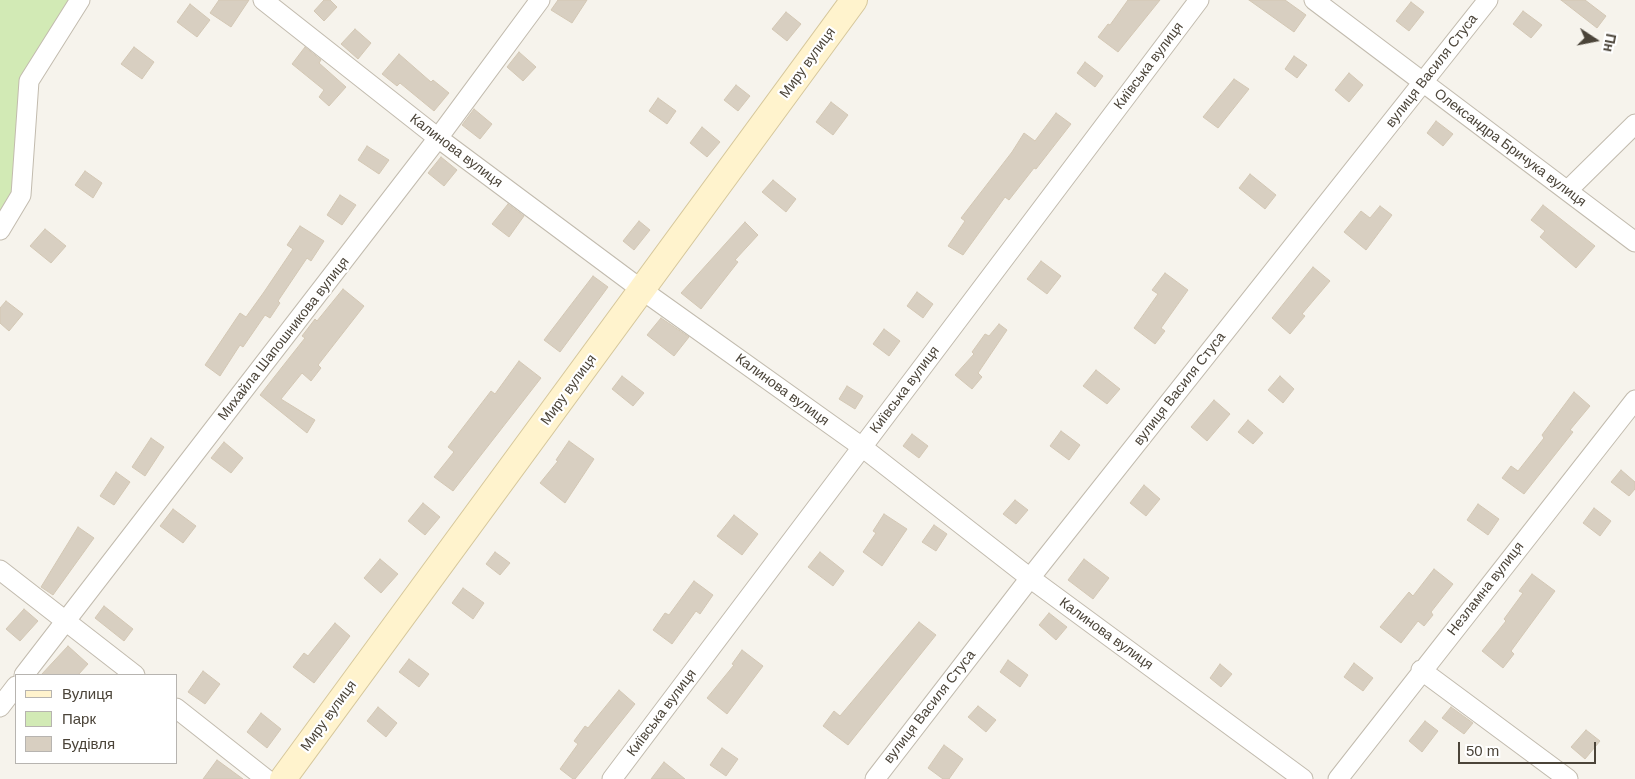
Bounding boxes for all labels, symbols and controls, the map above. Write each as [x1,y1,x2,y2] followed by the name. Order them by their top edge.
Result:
[1383,11,1481,131] street label: вулиця Василя Стуса
[1570,15,1620,65] north arrow
[1111,19,1187,113] street label: Київська вулиця
[777,24,839,102] street label: Миру вулиця
[1600,32,1619,53] text: Пн
[1431,85,1589,211] street label: Олександра Бричука вулиця
[406,111,506,191] street label: Калинова вулиця
[215,254,353,424] street label: Михайла Шапошникова вулиця
[1131,329,1229,449] street label: вулиця Василя Стуса
[867,343,943,437] street label: Київська вулиця
[732,350,832,430] street label: Калинова вулиця
[538,351,600,429] street label: Миру вулиця
[1444,539,1528,639] street label: Незламна вулиця
[1056,594,1156,674] street label: Калинова вулиця
[881,647,979,767] street label: вулиця Василя Стуса
[624,666,700,760] street label: Київська вулиця
[15,674,178,764] legend
[298,677,360,755] street label: Миру вулиця
[62,685,113,702] text: Вулиця
[62,710,96,727] text: Парк
[1460,732,1598,764] scale bar
[62,735,115,752] text: Будівля
[1466,742,1499,759] text: 50 m

